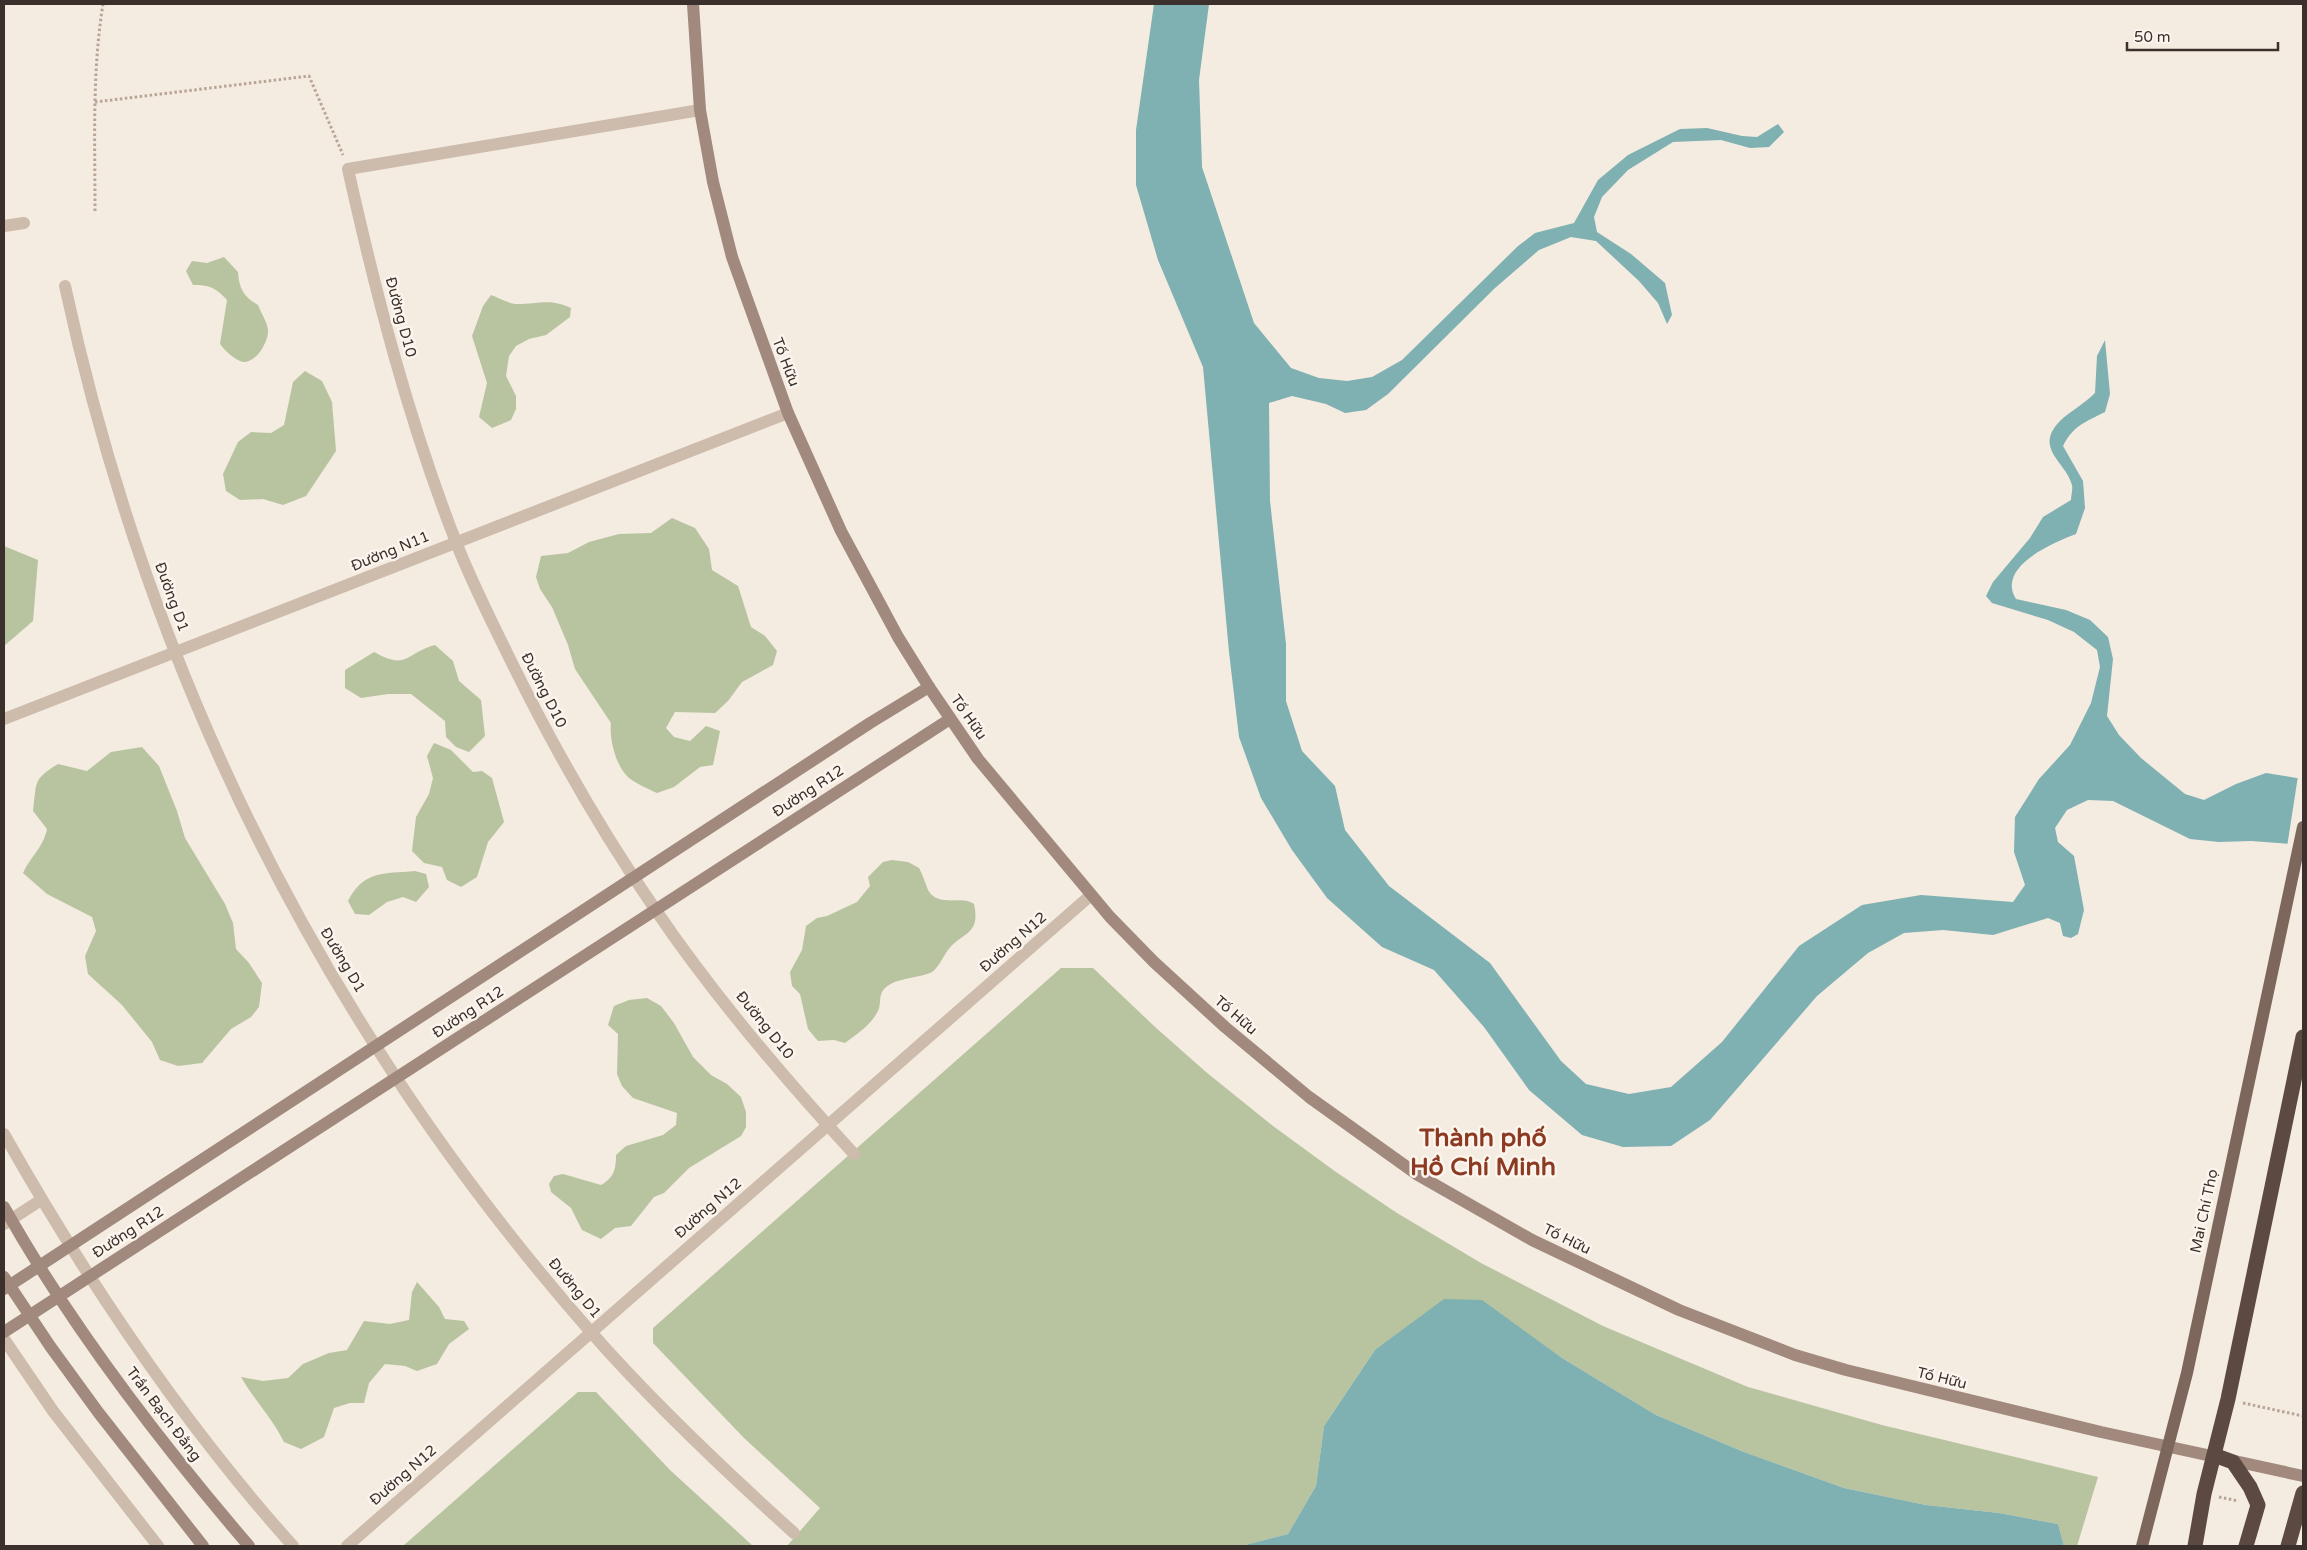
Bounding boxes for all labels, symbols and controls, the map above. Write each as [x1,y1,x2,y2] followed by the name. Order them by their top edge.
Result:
[2127,20,2278,52] scale bar
[2134,28,2171,46] text: 50 m
[382,275,420,359] street label: Đường D10
[769,335,803,389] street label: Tố Hữu
[348,527,432,575] street label: Đường N11
[151,560,193,634] street label: Đường D1
[517,649,571,731] street label: Đường D10
[947,691,991,743] street label: Tố Hữu
[769,761,847,821] street label: Đường R12
[976,908,1050,976] street label: Đường N12
[317,924,369,996] street label: Đường D1
[429,982,507,1042] street label: Đường R12
[732,987,798,1063] street label: Đường D10
[1211,992,1261,1038] street label: Tố Hữu
[1410,1123,1556,1182] district label: Thành phố Hồ Chí Minh
[2186,1168,2222,1254] street label: Mai Chí Thọ
[671,1174,745,1242] street label: Đường N12
[89,1202,167,1262] street label: Đường R12
[1540,1220,1594,1258] street label: Tố Hữu
[545,1254,605,1322] street label: Đường D1
[123,1363,205,1465] street label: Trần Bạch Đằng
[1915,1363,1969,1393] street label: Tố Hữu
[366,1441,440,1509] street label: Đường N12

